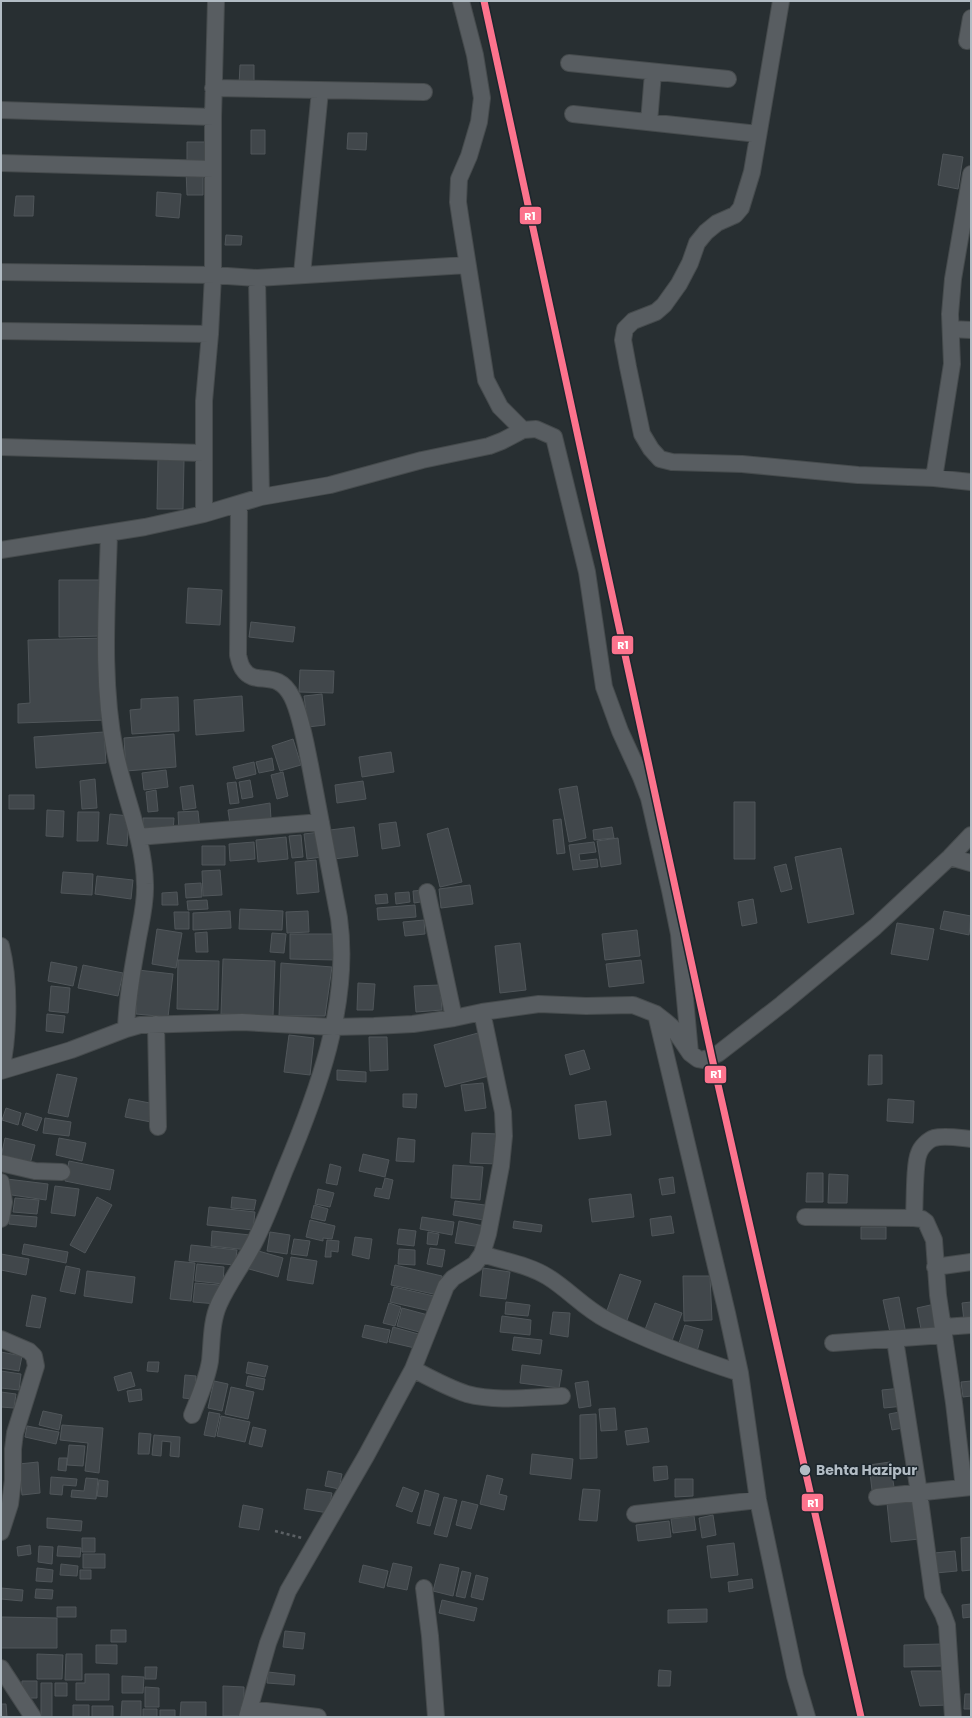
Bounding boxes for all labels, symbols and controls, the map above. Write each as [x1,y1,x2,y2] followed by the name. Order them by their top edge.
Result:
[519,206,542,225] line badge: R1
[524,208,536,224] text: R1
[611,635,634,655] line badge: R1
[617,637,629,653] text: R1
[704,1065,727,1084] line badge: R1
[710,1066,722,1082] text: R1
[816,1460,917,1480] place label: Behta Hazipur
[798,1463,812,1477] marker: Behta Hazipur
[801,1493,824,1512] line badge: R1
[807,1495,819,1511] text: R1

